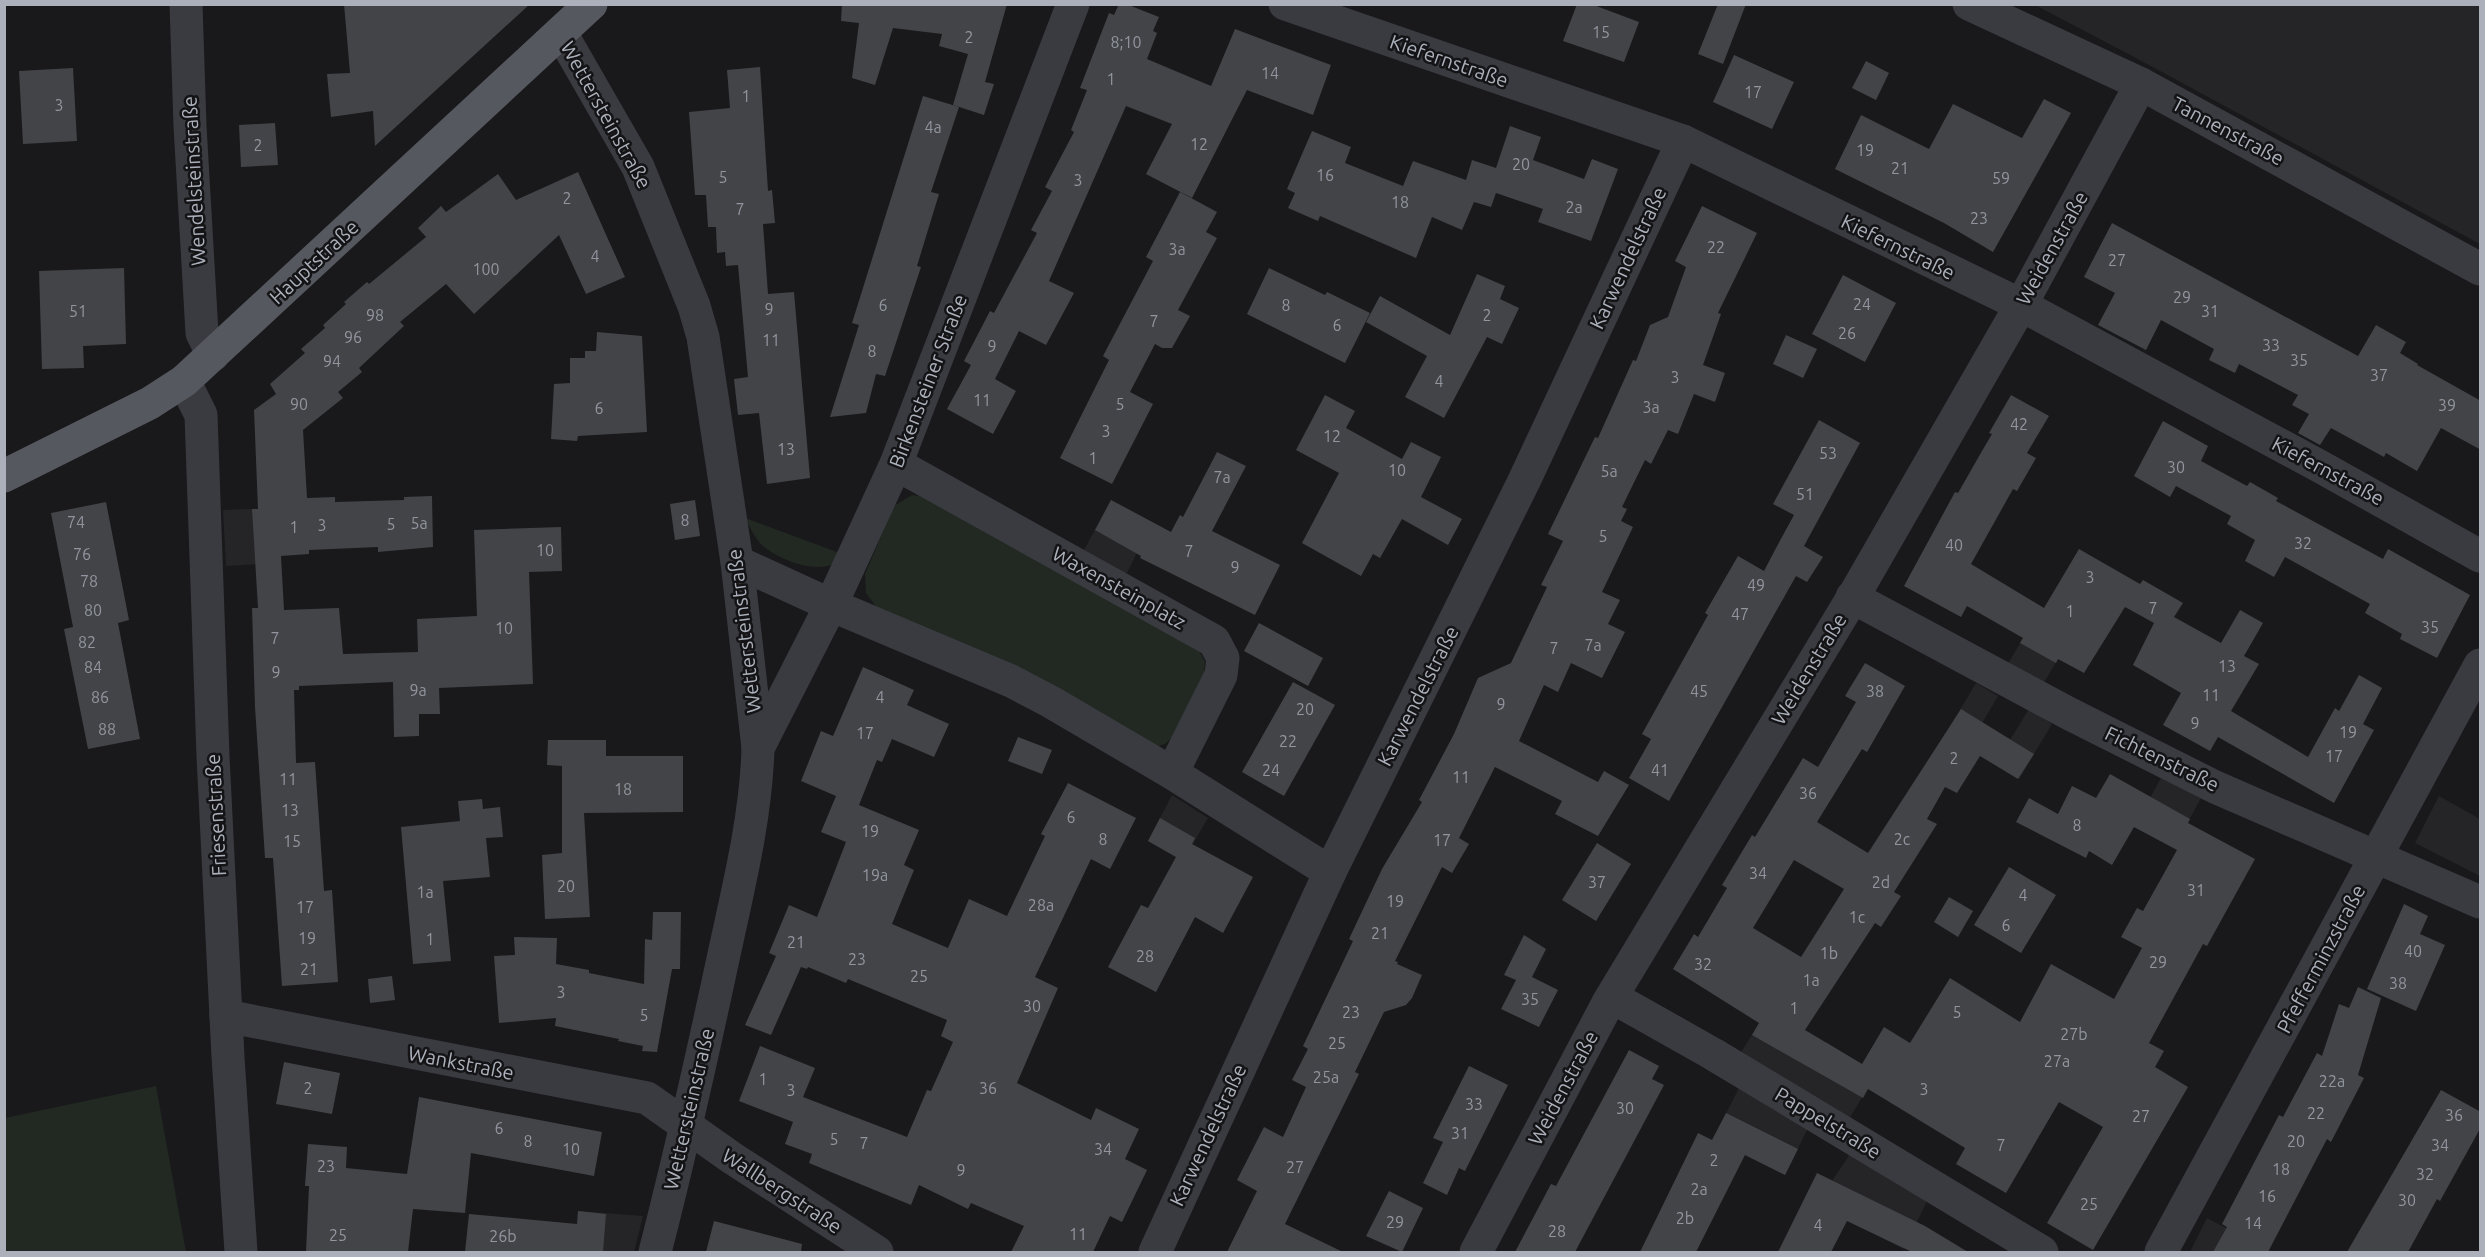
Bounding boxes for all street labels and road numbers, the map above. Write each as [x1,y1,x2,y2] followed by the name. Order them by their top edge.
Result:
[1387,30,1511,92] street label: Kiefernstraße
[556,37,656,192] street label: Wettersteinstraße
[2168,91,2288,170] street label: Tannenstraße
[178,96,209,266] street label: Wendelsteinstraße
[1585,183,1670,332] street label: Karwendelstraße
[2011,187,2092,308] street label: Weidenstraße
[1838,209,1959,284] street label: Kiefernstraße
[265,215,363,308] street label: Hauptstraße
[884,291,971,471] street label: Birkensteiner Straße
[2268,431,2388,510] street label: Kiefernstraße
[1049,541,1190,634] street label: Waxensteinplatz
[722,548,765,714] street label: Wettersteinstraße
[1766,609,1851,729] street label: Weidenstraße
[1372,622,1463,770] street label: Karwendelstraße
[2102,721,2223,796] street label: Fichtenstraße
[201,753,230,877] street label: Friesenstraße
[2272,881,2369,1037] street label: Pfefferminzstraße
[659,1026,718,1192] street label: Wettersteinstraße
[1523,1027,1602,1149] street label: Weidenstraße
[406,1041,516,1084] street label: Wankstraße
[1165,1060,1250,1209] street label: Karwendelstraße
[1771,1082,1885,1163] street label: Pappelstraße
[718,1143,846,1238] street label: Wallbergstraße

